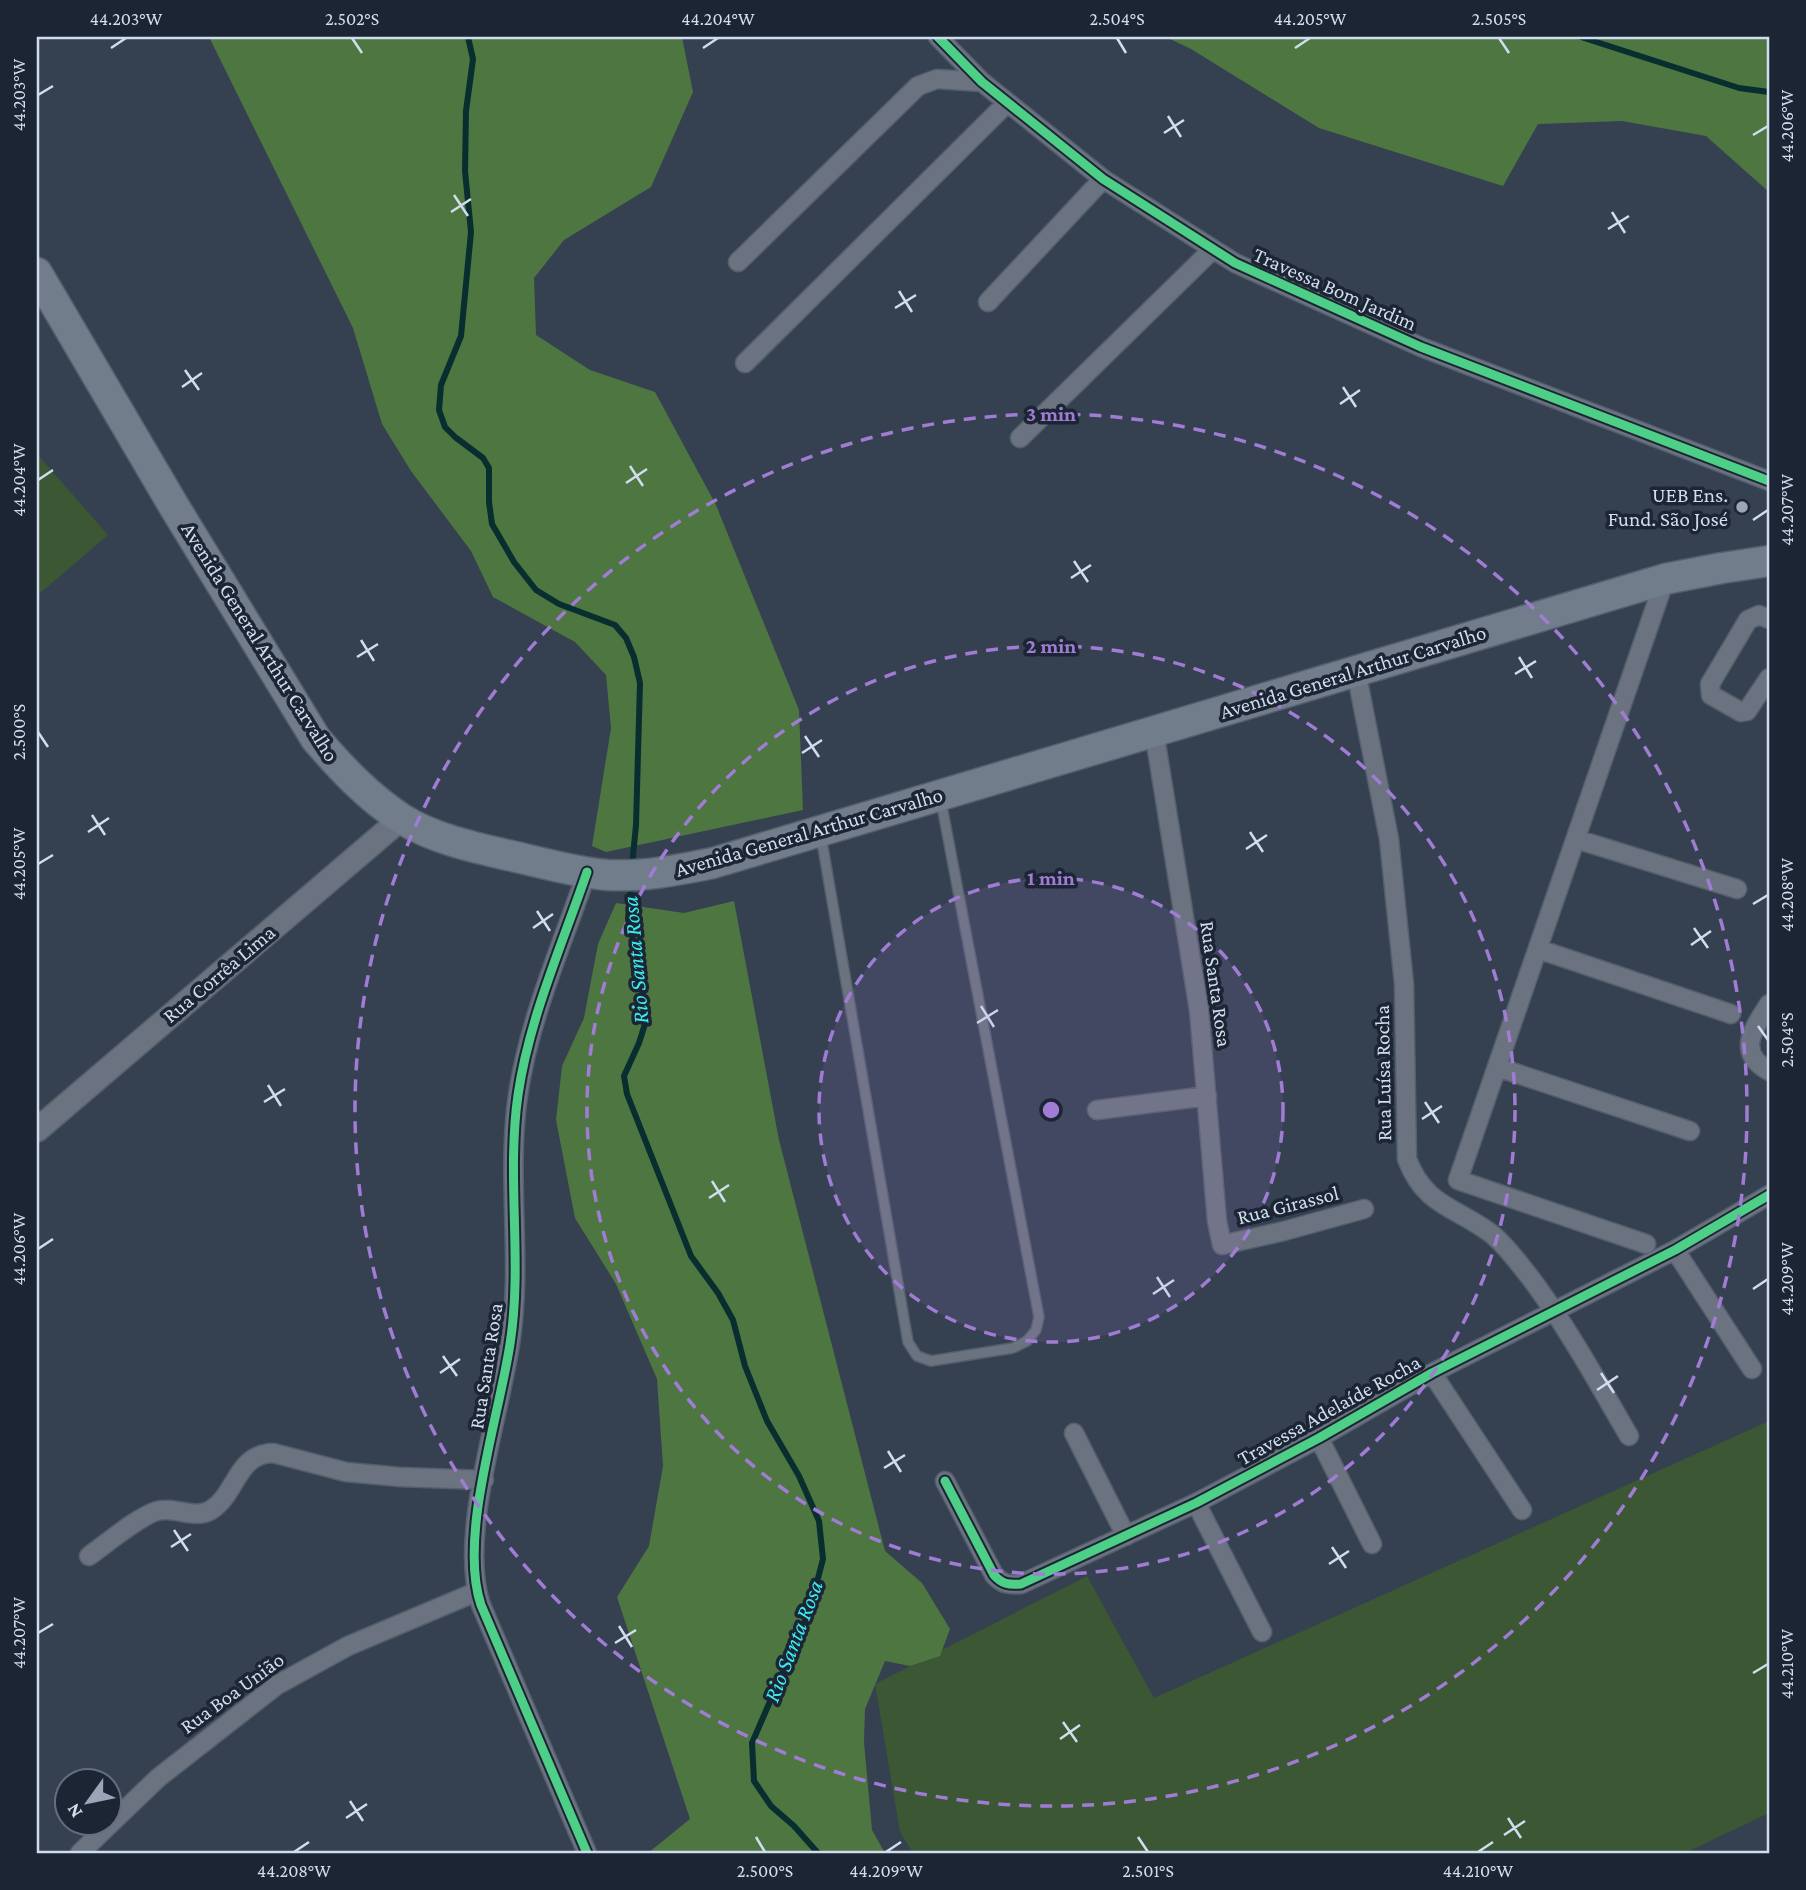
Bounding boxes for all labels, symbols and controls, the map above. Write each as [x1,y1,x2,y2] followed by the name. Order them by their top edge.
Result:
[90,9,163,29] text: 44.203°W
[325,9,379,29] text: 2.502°S
[681,9,755,29] text: 44.204°W
[1089,9,1145,29] text: 2.504°S
[1274,9,1347,29] text: 44.205°W
[1472,9,1526,29] text: 2.505°S
[9,58,29,131] text: 44.203°W
[1777,89,1797,162] text: 44.206°W
[1250,242,1420,336] street label: Travessa Bom Jardim
[1026,402,1076,426] text: 3 min
[9,443,29,517] text: 44.204°W
[1777,473,1797,546] text: 44.207°W
[1608,483,1728,531] place label: UEB Ens. Fund. São José
[1734,499,1750,515] marker: UEB Ens. Fund. São José
[176,518,344,766] street label: Avenida General Arthur Carvalho
[1217,620,1489,724] street label: Avenida General Arthur Carvalho
[1026,634,1076,658] text: 2 min
[9,704,29,760] text: 2.500°S
[673,782,945,882] street label: Avenida General Arthur Carvalho
[9,827,29,900] text: 44.205°W
[1777,858,1797,932] text: 44.208°W
[1027,866,1075,890] text: 1 min
[616,895,654,1025] water label: Rio Santa Rosa
[1195,919,1237,1049] street label: Rua Santa Rosa
[158,920,280,1028] street label: Rua Corrêa Lima
[1370,1004,1396,1141] street label: Rua Luísa Rocha
[1777,1012,1797,1068] text: 2.504°S
[1039,1098,1063,1122] centre of rings
[1235,1181,1341,1229] street label: Rua Girassol
[9,1212,29,1285] text: 44.206°W
[1777,1242,1797,1316] text: 44.209°W
[464,1301,508,1431] street label: Rua Santa Rosa
[1233,1350,1425,1470] street label: Travessa Adelaíde Rocha
[758,1576,828,1706] water label: Rio Santa Rosa
[9,1596,29,1669] text: 44.207°W
[1777,1628,1797,1699] text: 44.210°W
[175,1647,289,1739] street label: Rua Boa União
[52,1768,122,1838] north arrow
[62,1800,86,1822] text: N
[257,1861,331,1881] text: 44.208°W
[737,1861,793,1881] text: 2.500°S
[849,1861,923,1881] text: 44.209°W
[1122,1861,1174,1881] text: 2.501°S
[1443,1861,1514,1881] text: 44.210°W

